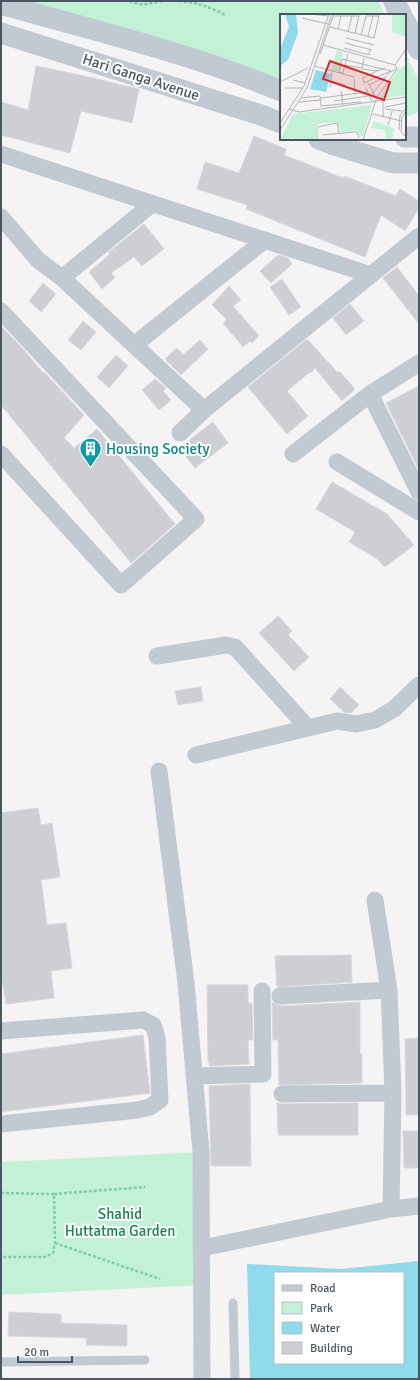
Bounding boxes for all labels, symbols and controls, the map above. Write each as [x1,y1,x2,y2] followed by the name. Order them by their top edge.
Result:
[280,14,406,140] inset map
[80,50,202,104] street label: Hari Ganga Avenue
[78,436,104,469] building icon: Housing Society
[106,440,209,458] place label: Housing Society
[65,1205,175,1240] park label: Shahid Huttatma Garden
[274,1272,404,1364] legend
[310,1281,336,1296] text: Road
[310,1301,333,1316] text: Park
[310,1321,341,1336] text: Water
[18,1338,72,1364] scale bar
[310,1341,353,1356] text: Building
[24,1345,49,1360] text: 20 m

